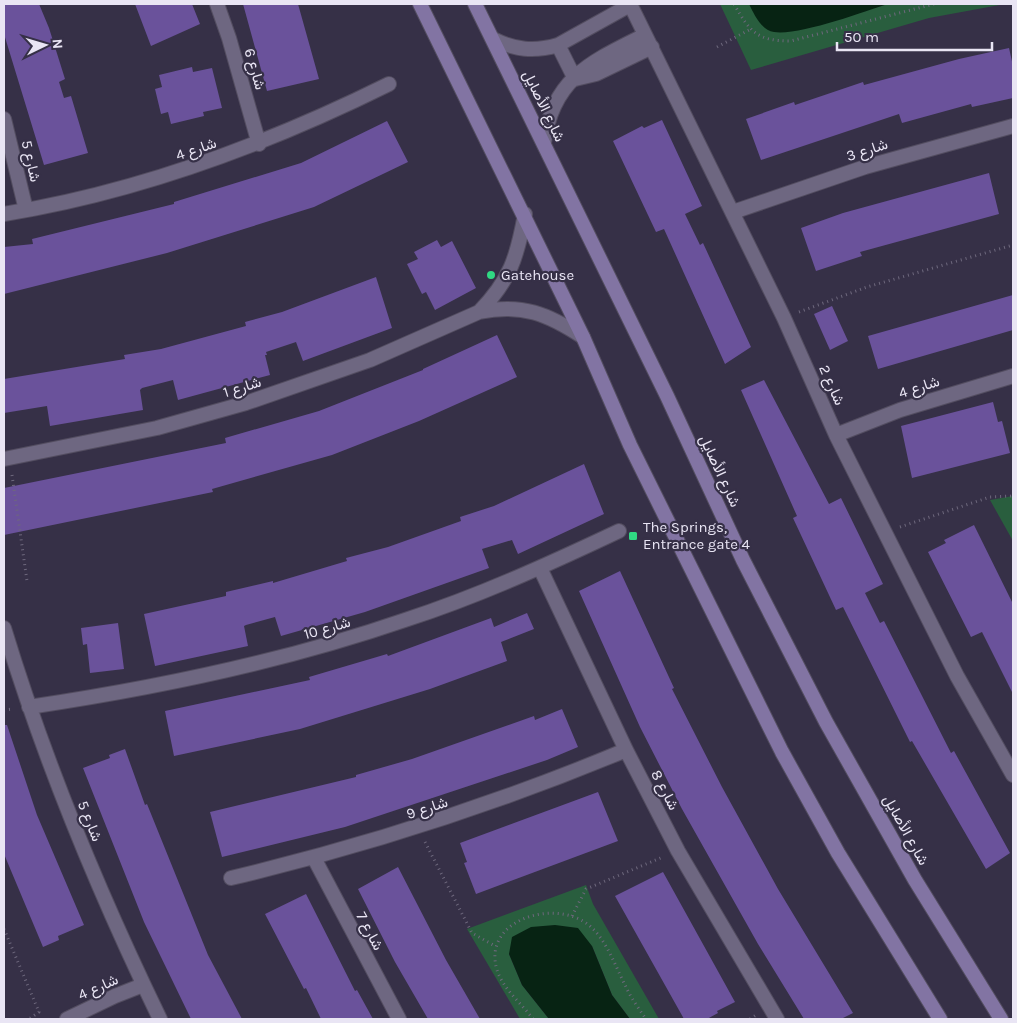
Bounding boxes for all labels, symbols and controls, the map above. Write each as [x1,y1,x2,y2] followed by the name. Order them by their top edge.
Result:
[20,20,70,70] north arrow
[837,20,992,52] scale bar
[844,28,879,46] text: 50 m
[49,38,66,50] text: N
[239,46,270,93] street label: شارع 6
[517,67,569,146] street label: شارع الأصايل
[173,134,220,166] street label: شارع 4
[844,135,891,167] street label: شارع 3
[16,138,45,184] street label: شارع 5
[501,266,574,284] place label: Gatehouse
[485,269,497,281] marker: Gatehouse
[813,362,849,409] street label: شارع 2
[896,372,943,404] street label: شارع 4
[221,373,264,403] street label: شارع 1
[694,432,745,511] street label: شارع الأصايل
[643,518,750,553] place label: The Springs, Entrance gate 4
[627,530,639,542] marker: The Springs, Entrance gate 4
[302,613,353,645] street label: شارع 10
[645,767,683,814] street label: شارع 8
[878,792,933,869] street label: شارع الأصايل
[404,793,451,825] street label: شارع 9
[72,798,106,845] street label: شارع 5
[351,909,388,954] street label: شارع 7
[75,970,122,1006] street label: شارع 4

